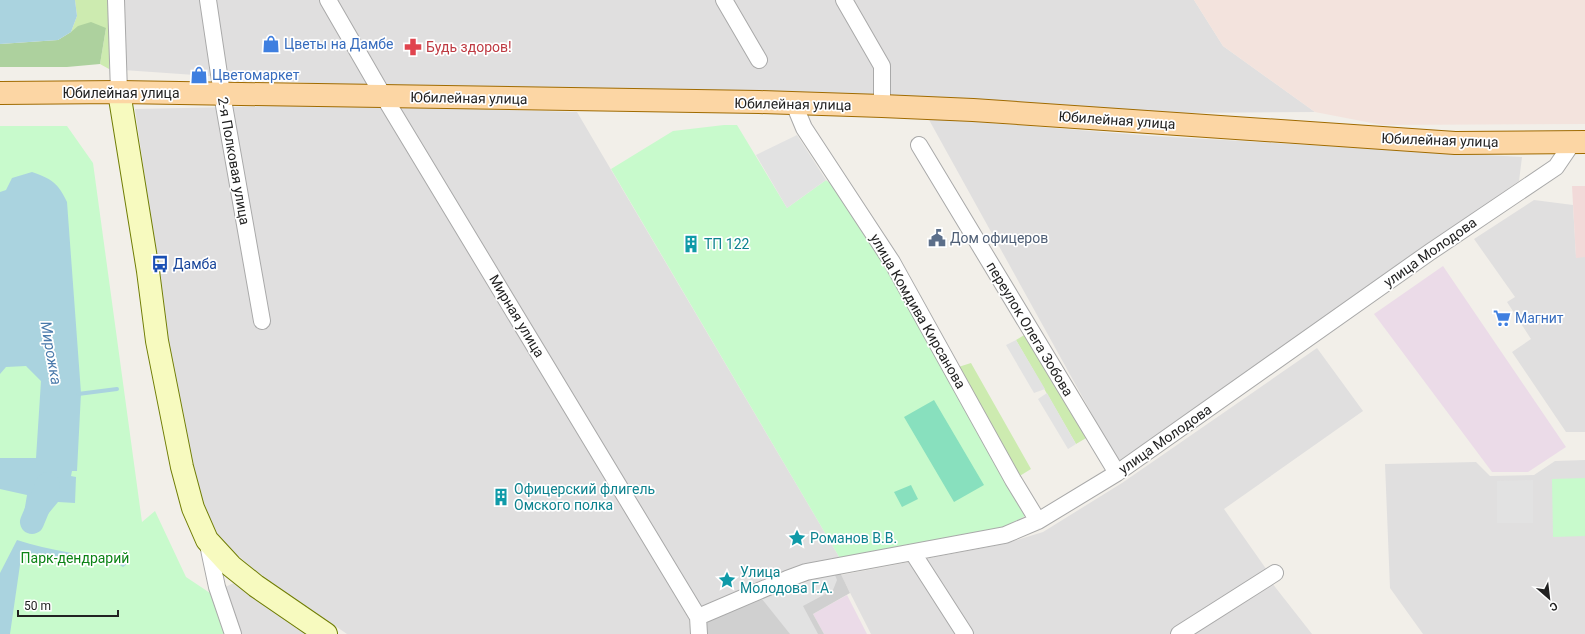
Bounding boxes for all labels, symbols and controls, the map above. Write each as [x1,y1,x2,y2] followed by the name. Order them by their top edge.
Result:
[261,34,281,54] shop icon: Цветы на Дамбе
[284,36,394,52] place label: Цветы на Дамбе
[403,37,423,57] pharmacy icon: Будь здоров!
[426,39,512,55] place label: Будь здоров!
[189,65,209,85] shop icon: Цветомаркет
[212,67,300,83] place label: Цветомаркет
[62,85,180,101] street label: Юбилейная улица
[410,89,528,107] street label: Юбилейная улица
[734,95,852,113] street label: Юбилейная улица
[215,96,253,226] street label: 2-я Полковая улица
[1058,108,1176,132] street label: Юбилейная улица
[1381,130,1499,150] street label: Юбилейная улица
[1380,214,1480,290] street label: улица Молодова
[927,228,947,248] public building icon: Дом офицеров
[950,230,1048,246] place label: Дом офицеров
[867,231,969,391] street label: улица Комдива Кирсанова
[681,234,701,254] building icon: ТП 122
[704,236,750,252] place label: ТП 122
[150,254,170,274] bus stop icon: Дамба
[173,256,217,272] place label: Дамба
[984,259,1076,399] street label: переулок Олега Зобова
[486,272,548,360] street label: Мирная улица
[1492,308,1512,328] supermarket icon: Магнит
[1515,310,1564,326] place label: Магнит
[37,320,65,386] water label: Мирожка
[1115,401,1215,477] street label: улица Молодова
[514,481,655,513] place label: Офицерский флигель Омского полка
[491,487,511,507] building icon: Офицерский флигель Омского полка
[787,528,807,548] place icon: Романов В.В.
[810,530,897,546] place label: Романов В.В.
[21,550,129,566] park label: Парк-дендрарий
[740,564,833,596] place label: Улица Молодова Г.А.
[717,570,737,590] place icon: Улица Молодова Г.А.
[1529,578,1569,618] north arrow
[18,592,118,618] scale bar
[24,599,51,613] text: 50 m
[1547,599,1560,614] text: С

